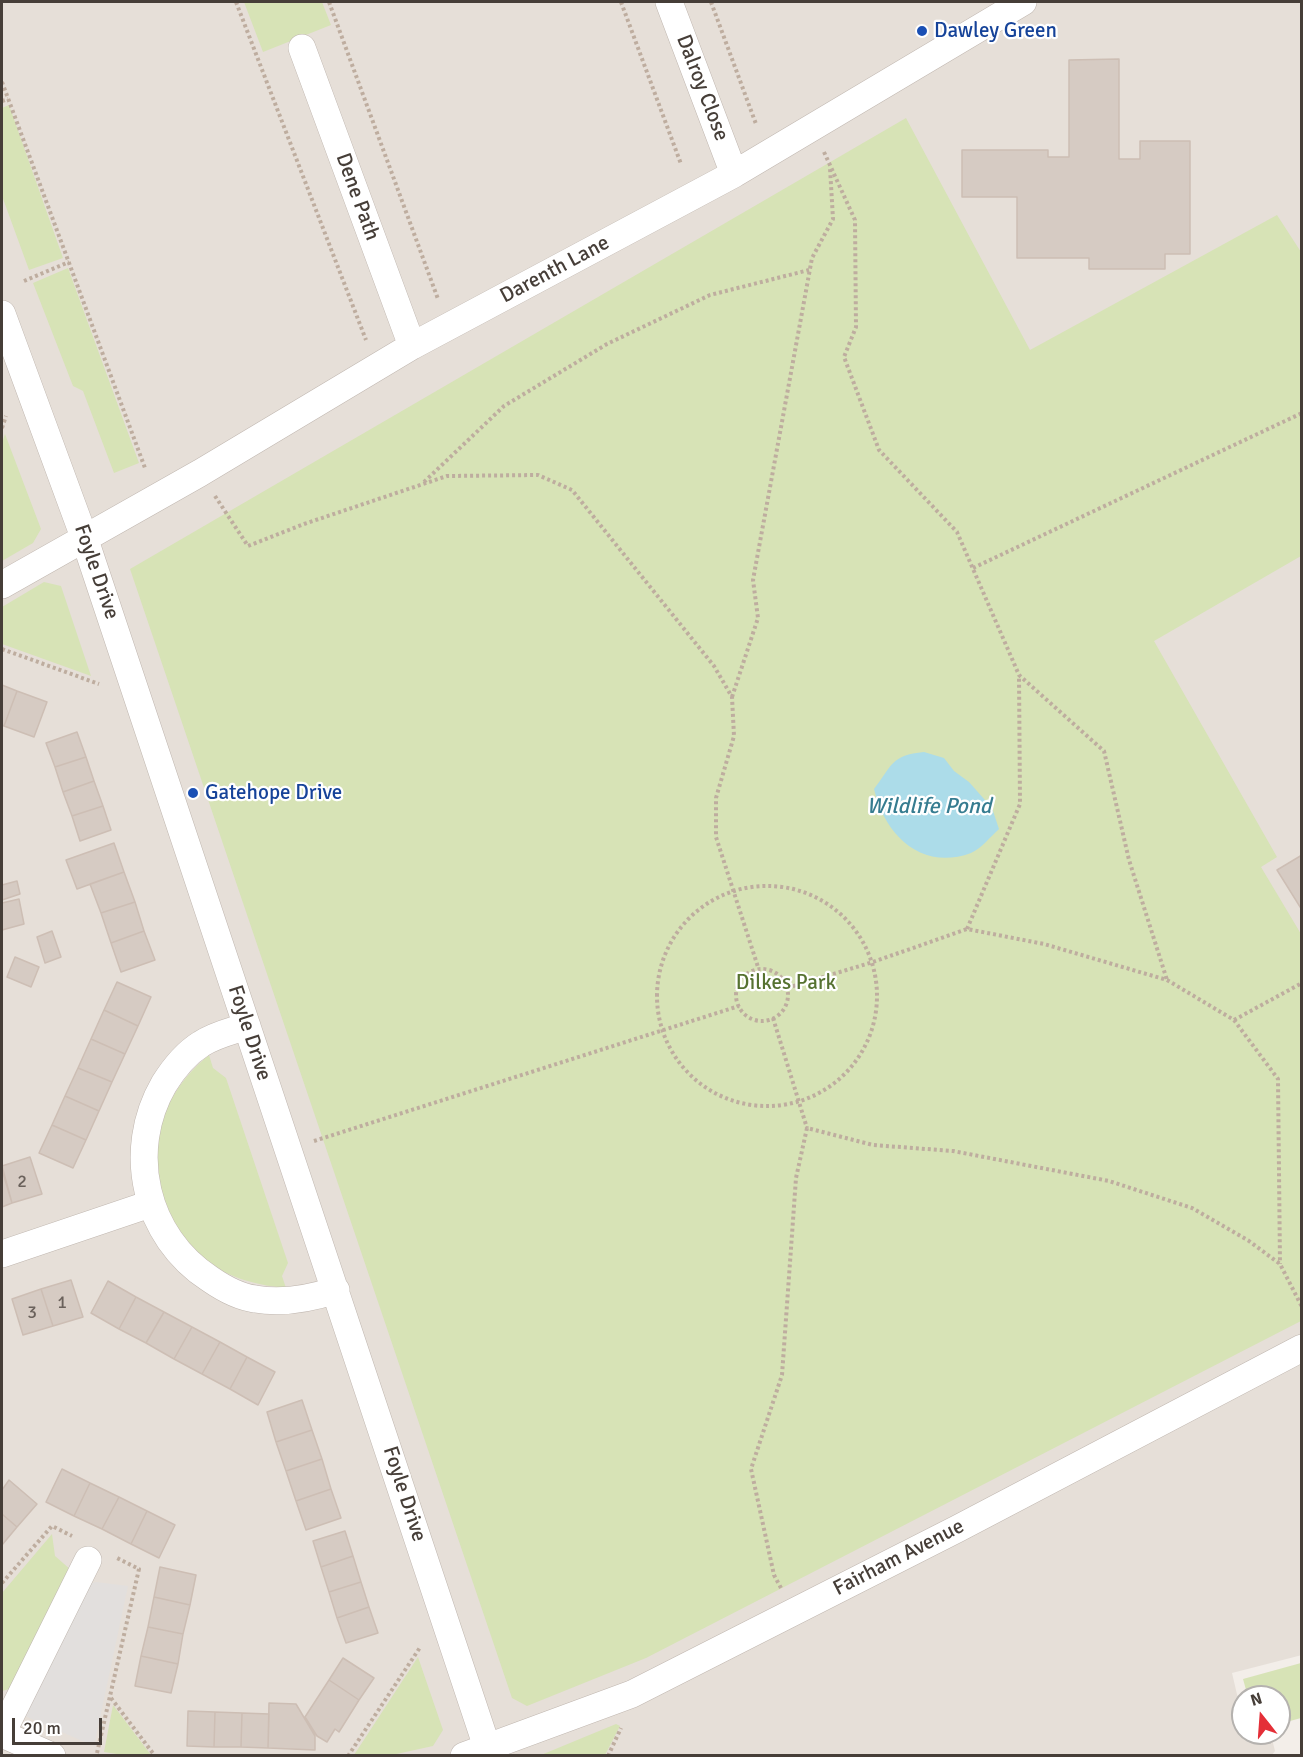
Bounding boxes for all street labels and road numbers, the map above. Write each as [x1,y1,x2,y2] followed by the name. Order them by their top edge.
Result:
[670,31,734,145] street label: Dalroy Close
[330,150,384,244] street label: Dene Path
[496,231,614,309] street label: Darenth Lane
[68,521,124,623] street label: Foyle Drive
[222,982,276,1084] street label: Foyle Drive
[377,1443,431,1545] street label: Foyle Drive
[829,1514,969,1602] street label: Fairham Avenue

